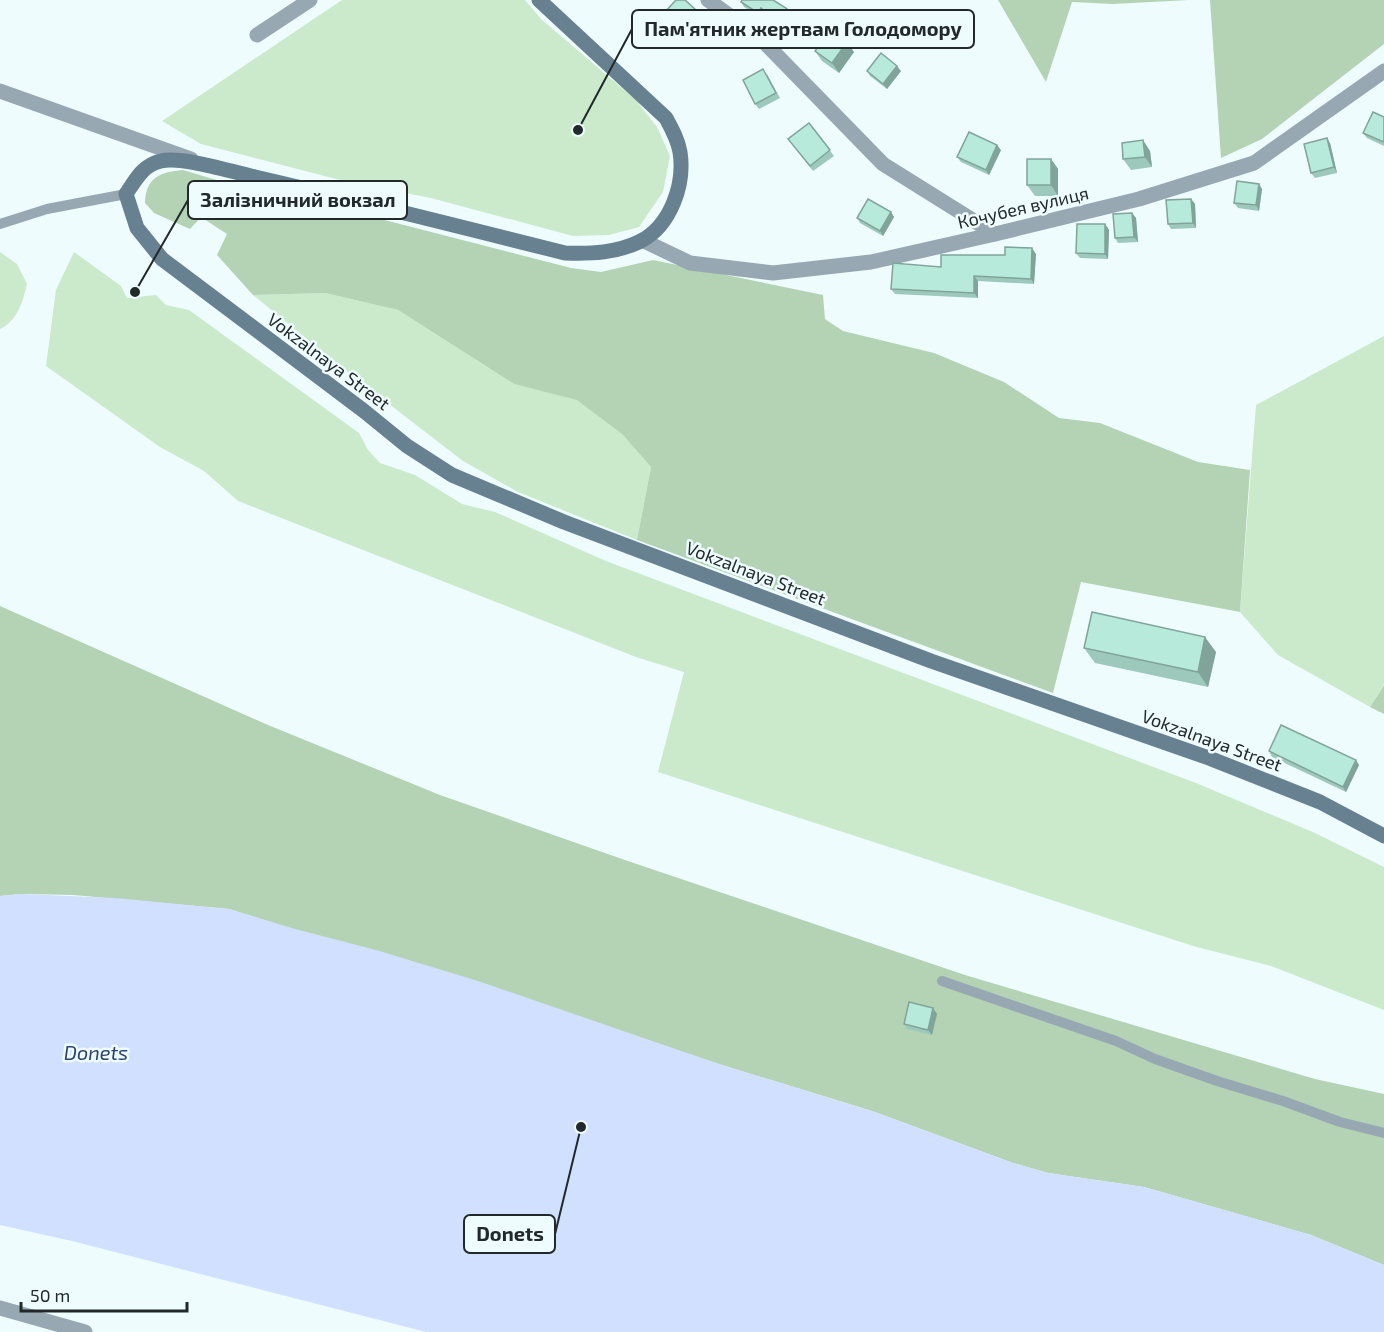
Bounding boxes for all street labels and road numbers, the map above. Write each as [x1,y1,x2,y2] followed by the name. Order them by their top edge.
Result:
[955,181,1091,233] street label: Кочубея вулиця
[263,308,395,414] street label: Vokzalnaya Street
[683,536,829,610] street label: Vokzalnaya Street
[1139,704,1285,776] street label: Vokzalnaya Street

